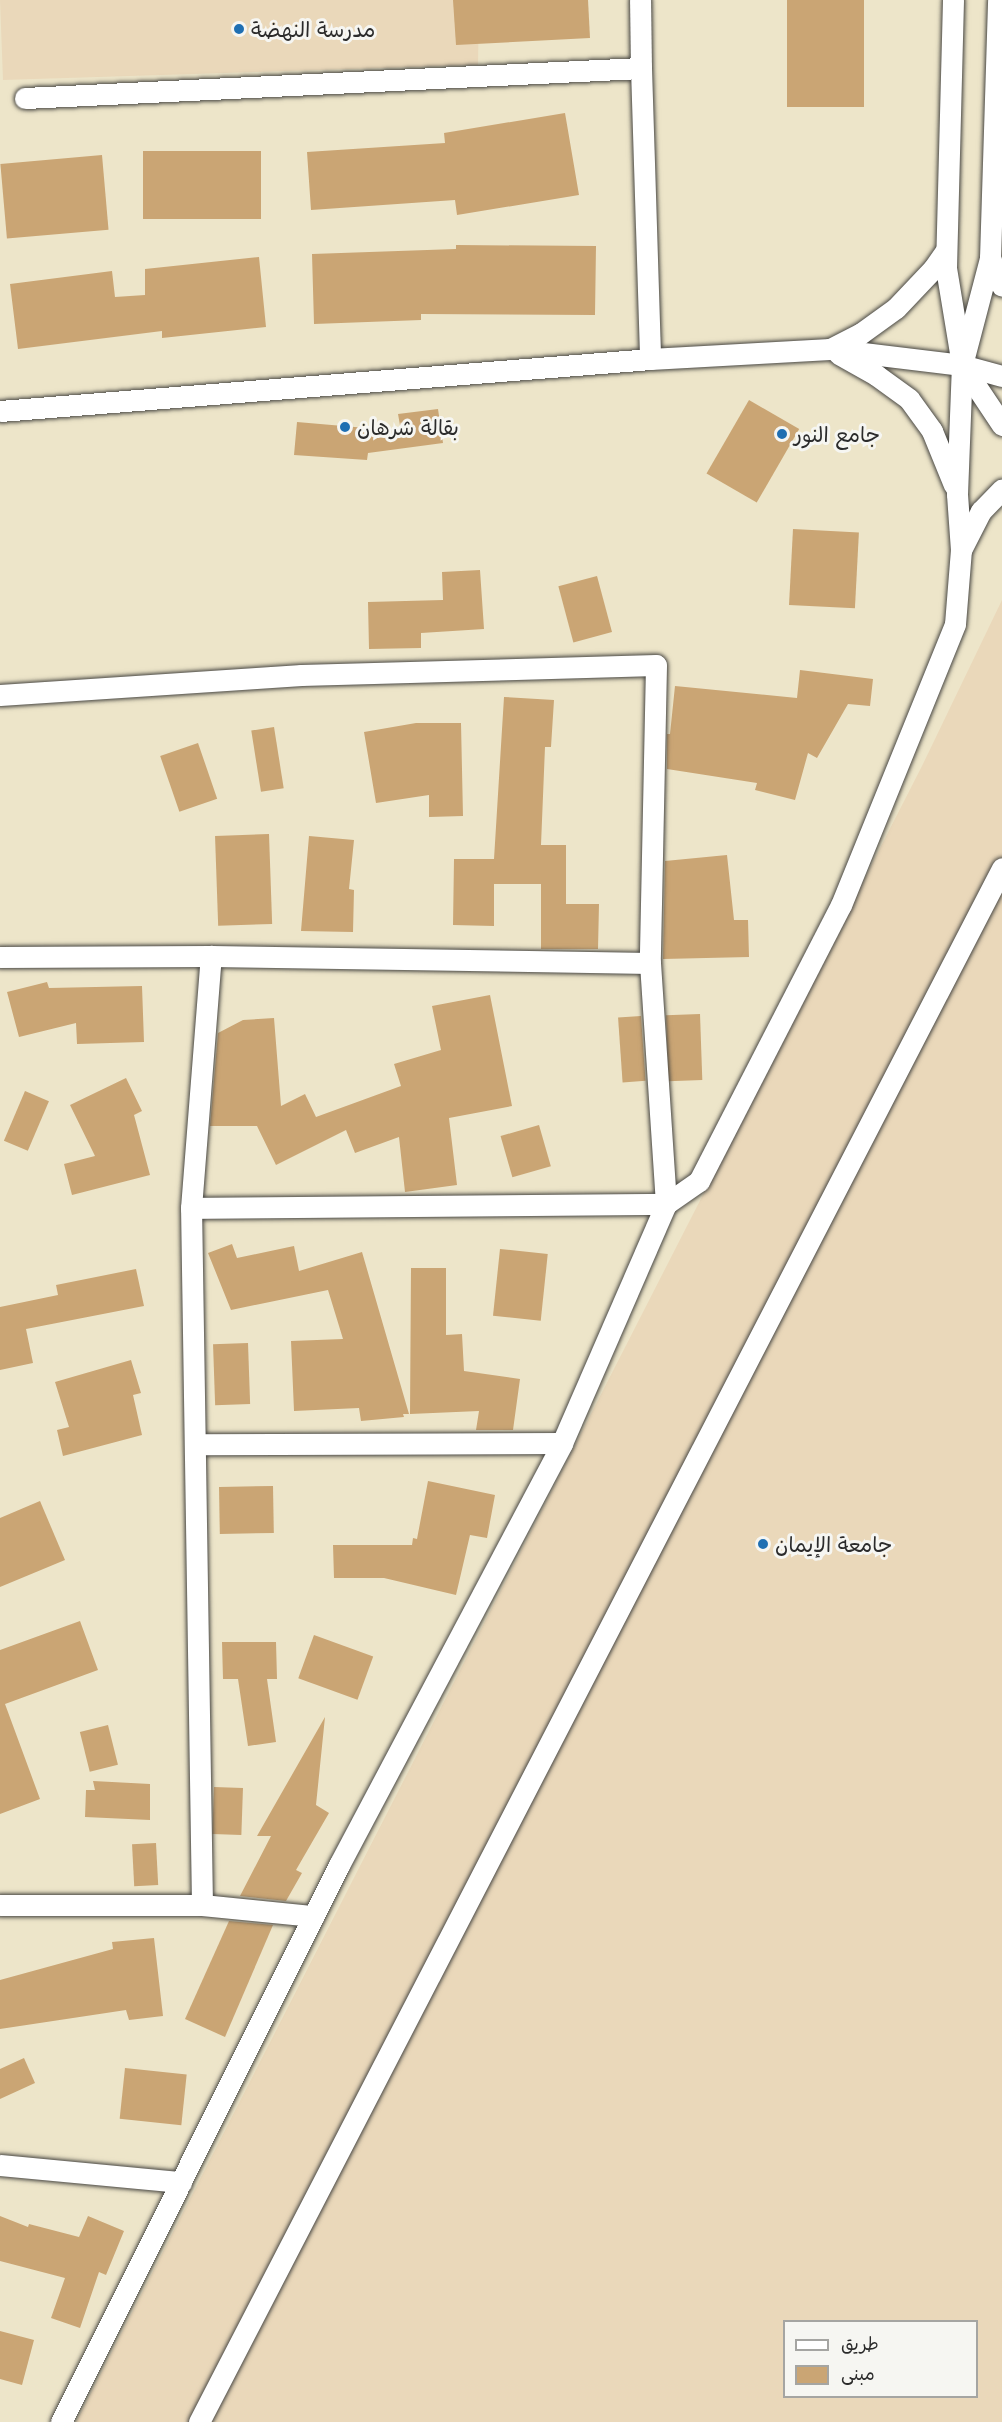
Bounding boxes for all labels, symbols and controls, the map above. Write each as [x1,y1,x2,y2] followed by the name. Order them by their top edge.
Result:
[251,16,375,42] place label: مدرسة النهضة
[232,22,246,36] marker: مدرسة النهضة
[357,414,459,440] place label: بقالة شرهان
[338,420,352,434] marker: بقالة شرهان
[794,421,880,447] place label: جامع النور
[775,427,789,441] marker: جامع النور
[775,1531,892,1557] place label: جامعة الإيمان
[756,1537,770,1551] marker: جامعة الإيمان
[783,2320,978,2398] legend
[841,2331,879,2355] text: طريق
[841,2361,875,2385] text: مبنى

